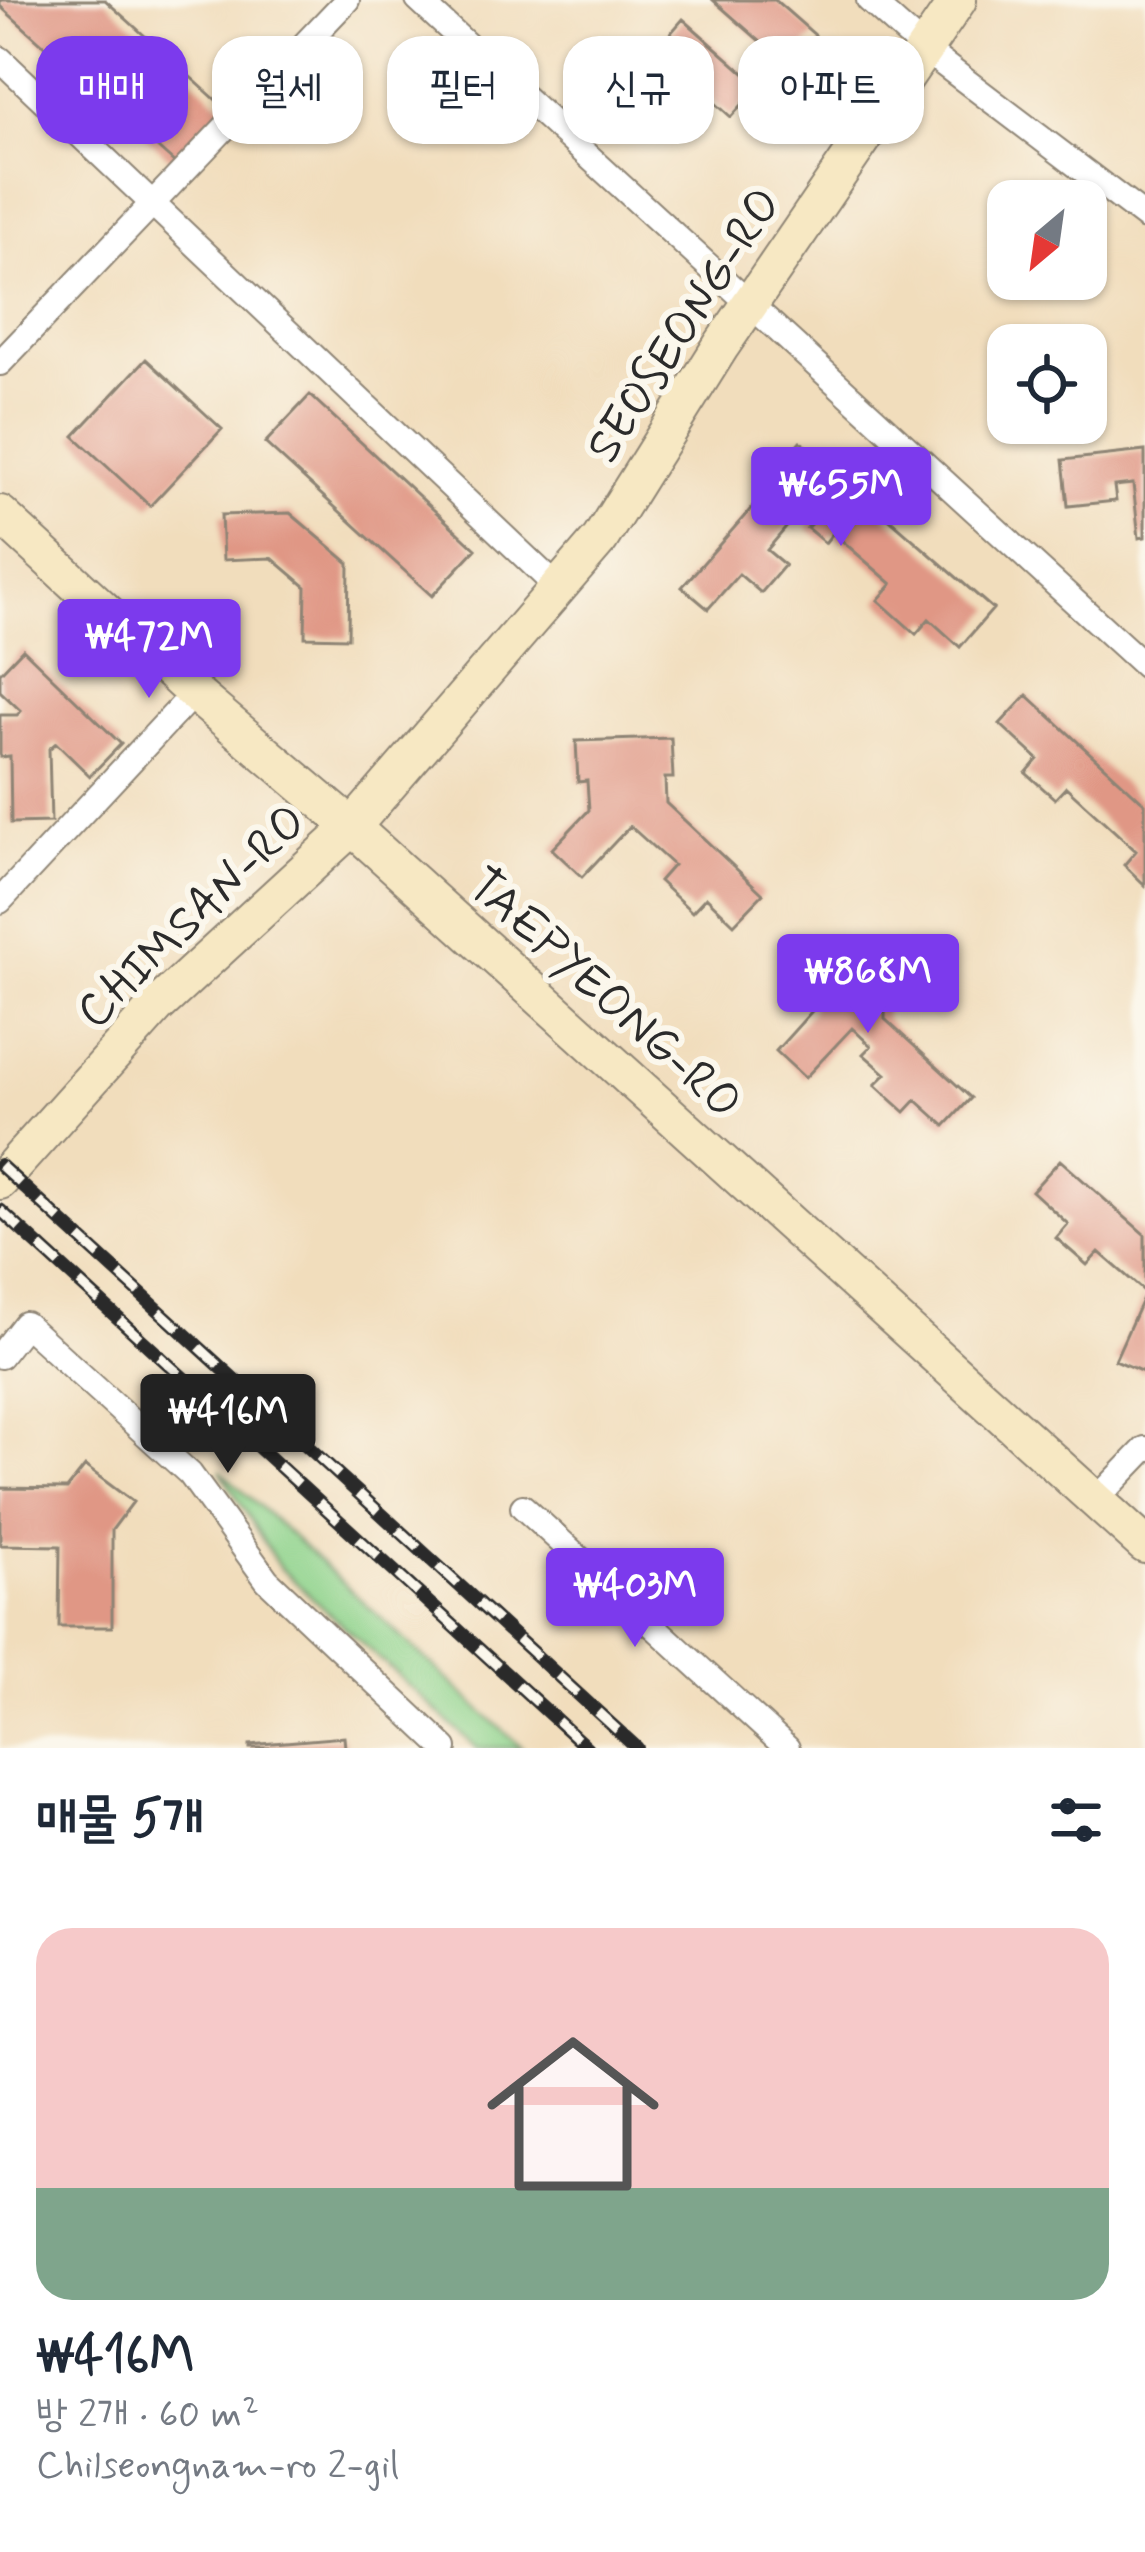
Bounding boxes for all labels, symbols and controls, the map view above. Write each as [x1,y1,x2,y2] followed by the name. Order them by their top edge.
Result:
[36,36,188,144] chip: 매매
[212,36,363,144] chip: 월세
[387,36,539,144] chip: 필터
[563,36,714,144] chip: 신규
[738,36,924,144] chip: 아파트
[573,177,797,475] street label: SEOSEONG-RO
[987,180,1107,300] north arrow
[987,180,1107,444] map controls
[987,324,1107,444] button: locate
[757,447,925,549] pin: ₩655M
[778,460,904,511] text: ₩655M
[65,599,233,701] pin: ₩472M
[85,612,213,663] text: ₩472M
[64,792,321,1043] street label: CHIMSAN-RO
[453,855,754,1135] street label: TAEPYEONG-RO
[784,934,952,1036] pin: ₩868M
[804,947,932,998] text: ₩868M
[144,1374,312,1476] pin: ₩416M
[167,1387,289,1438] text: ₩416M
[551,1548,719,1650] pin: ₩403M
[573,1561,697,1612] text: ₩403M
[36,1787,204,1853] text: 매물 5개
[1043,1787,1109,1853] icon: filters
[465,2006,681,2222] icon: home
[36,2324,194,2390] text: ₩416M
[36,2390,259,2441] text: 방 2개 · 60 m²
[36,2441,399,2492] text: Chilseongnam-ro 2-gil

